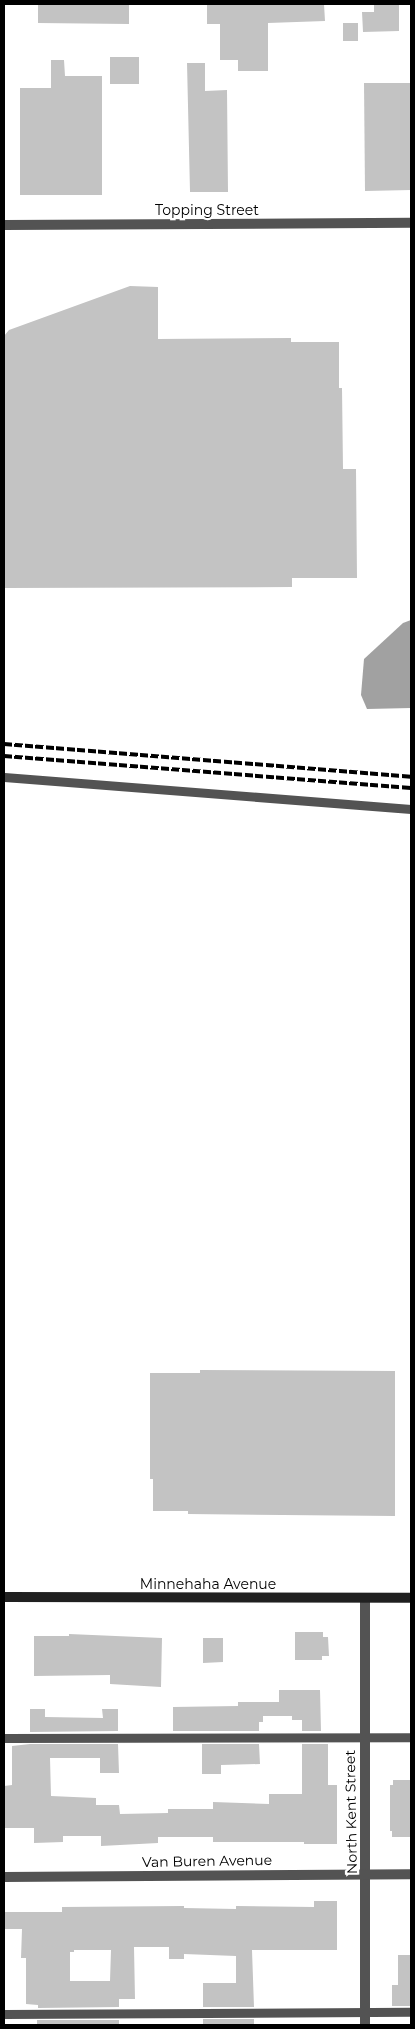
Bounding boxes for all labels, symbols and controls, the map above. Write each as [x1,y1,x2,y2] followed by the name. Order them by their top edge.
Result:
[155,202,259,218] street label: Topping Street
[140,1576,276,1592] street label: Minnehaha Avenue
[342,1750,360,1874] street label: North Kent Street
[142,1851,272,1871] street label: Van Buren Avenue

